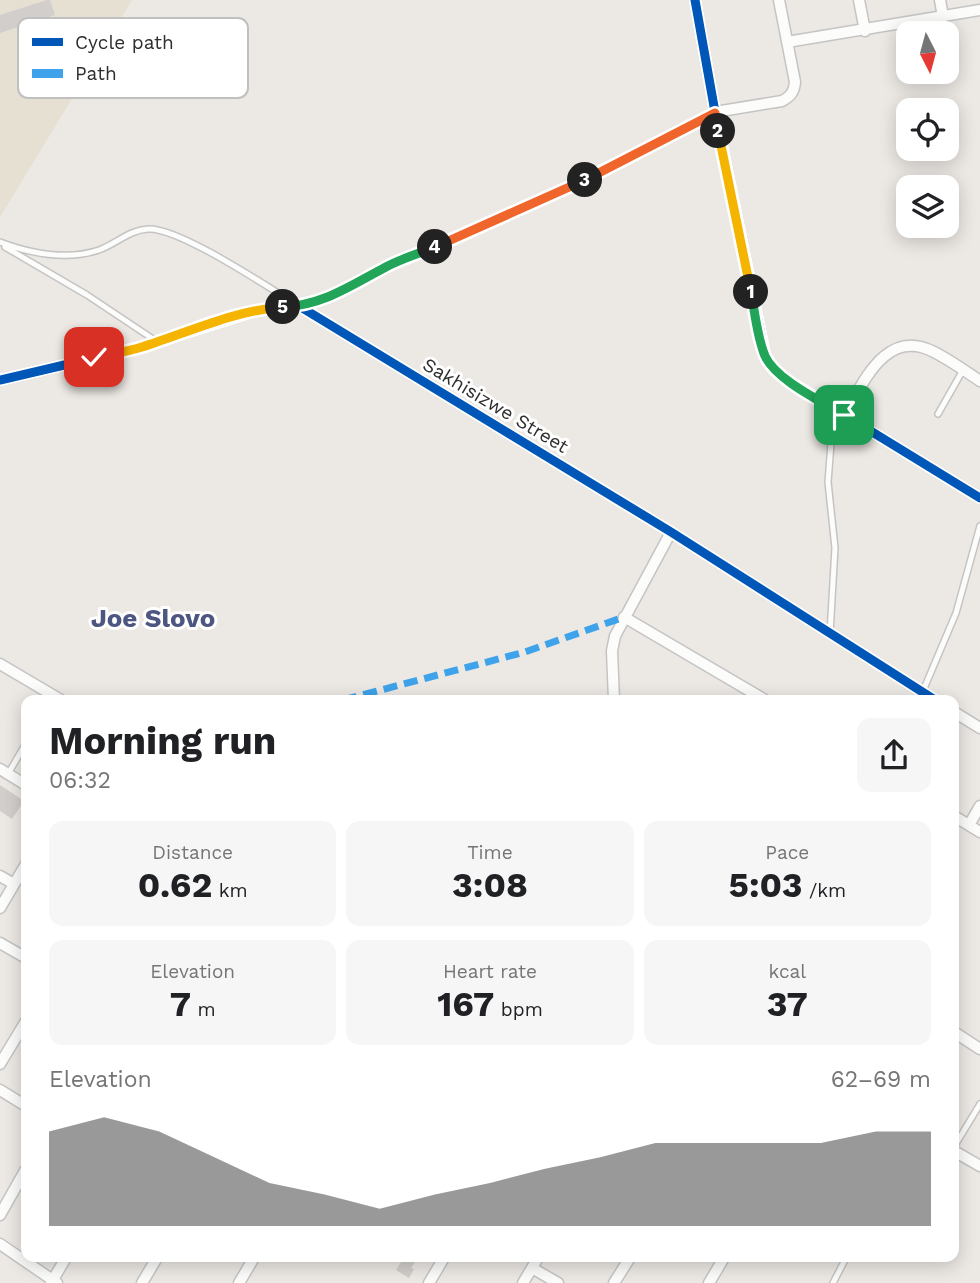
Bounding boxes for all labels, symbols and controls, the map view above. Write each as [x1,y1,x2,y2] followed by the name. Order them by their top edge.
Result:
[18,18,248,98] legend
[896,21,959,84] north arrow
[896,21,959,238] map controls
[75,31,174,54] text: Cycle path
[75,62,117,85] text: Path
[896,98,959,161] button: locate
[700,114,736,148] pin: 2
[712,119,723,142] text: 2
[568,162,602,198] pin: 3
[579,168,590,191] text: 3
[896,175,959,238] button: layers
[418,230,452,264] pin: 4
[428,235,441,258] text: 4
[734,274,768,310] pin: 1
[746,280,755,303] text: 1
[266,290,300,324] pin: 5
[277,295,288,318] text: 5
[64,327,124,387] pin
[75,338,113,376] icon: check
[419,353,573,458] street label: Sakhisizwe Street
[814,385,874,445] pin
[825,396,863,434] icon: arrive
[91,603,215,633] district label: Joe Slovo
[857,718,931,792] button: share
[49,719,276,763] text: Morning run
[49,767,111,794] text: 06:32
[152,841,233,864] text: Distance
[467,841,513,864] text: Time
[765,841,809,864] text: Pace
[138,864,212,906] text: 0.62
[452,864,528,906] text: 3:08
[728,864,802,906] text: 5:03
[212,879,248,902] text: km
[802,879,846,902] text: /km
[150,960,235,983] text: Elevation
[443,960,537,983] text: Heart rate
[769,960,806,983] text: kcal
[170,983,191,1025] text: 7
[437,983,494,1025] text: 167
[767,983,808,1025] text: 37
[191,998,216,1021] text: m
[494,998,543,1021] text: bpm
[49,1066,152,1093] text: Elevation
[831,1066,931,1093] text: 62–69 m

